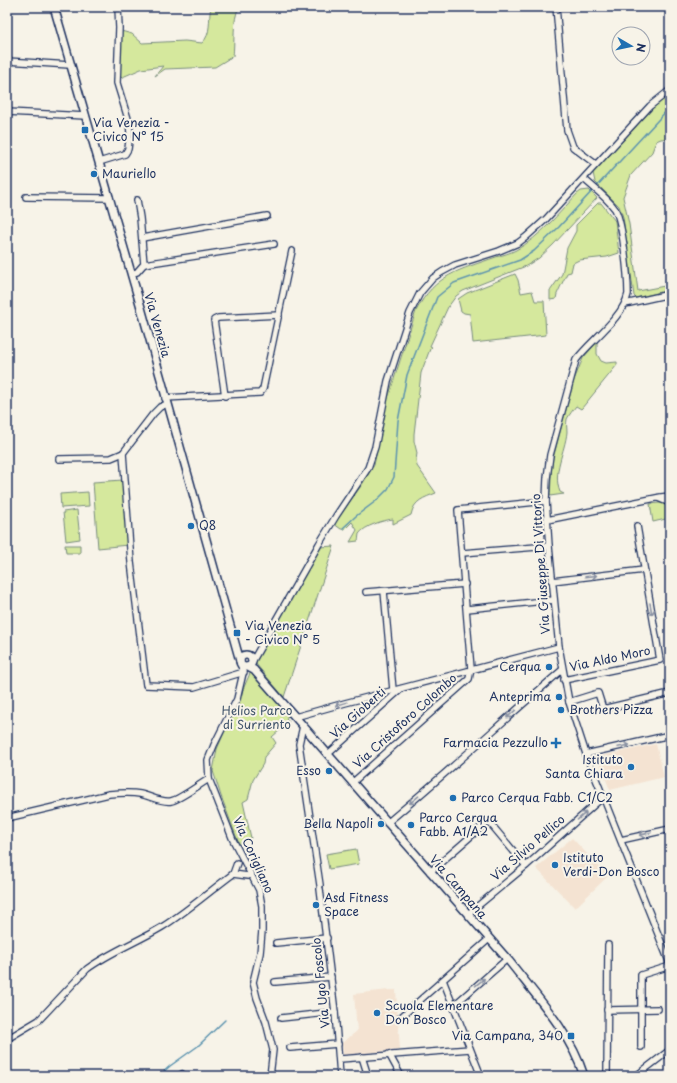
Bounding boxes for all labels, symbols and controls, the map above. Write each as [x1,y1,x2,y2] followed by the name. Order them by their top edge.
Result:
[611,26,651,66] north arrow
[632,42,650,54] text: N
[93,113,170,145] place label: Via Venezia - Civico N° 15
[80,125,90,135] marker: Via Venezia - Civico N° 15
[102,164,156,182] place label: Mauriello
[89,169,99,179] marker: Mauriello
[140,290,176,360] street label: Via Venezia
[526,493,554,635] street label: Via Giuseppe Di Vittorio
[199,516,216,534] place label: Q8
[186,521,196,531] marker: Q8
[584,573,597,580] one-way arrow
[647,602,655,615] one-way arrow
[245,616,320,648] place label: Via Venezia - Civico N° 5
[232,628,242,638] marker: Via Venezia - Civico N° 5
[568,641,652,675] street label: Via Aldo Moro
[499,657,542,675] place label: Cerqua
[544,662,554,672] marker: Cerqua
[348,668,460,772] street label: Via Cristoforo Colombo
[325,682,389,742] street label: Via Gioberti
[489,687,551,705] place label: Anteprima
[554,692,564,702] marker: Anteprima
[569,700,653,718] place label: Brothers Pizza
[222,701,293,733] park label: Helios Parco di Surriento
[335,701,348,708] one-way arrow
[556,705,566,715] marker: Brothers Pizza
[506,709,517,718] one-way arrow
[443,733,548,751] place label: Farmacia Pezzullo
[551,738,561,748] marker: Farmacia Pezzullo
[617,741,630,749] one-way arrow
[545,750,623,782] place label: Istituto Santa Chiara
[296,761,321,779] place label: Esso
[626,762,636,772] marker: Istituto Santa Chiara
[324,766,334,776] marker: Esso
[461,788,613,806] place label: Parco Cerqua Fabb. C1/C2
[448,793,458,803] marker: Parco Cerqua Fabb. C1/C2
[409,795,420,804] one-way arrow
[419,808,498,840] place label: Parco Cerqua Fabb. A1/A2
[486,810,569,885] street label: Via Silvio Pellico
[577,811,587,820] one-way arrow
[229,813,279,896] street label: Via Corigliano
[303,814,373,832] place label: Bella Napoli
[376,819,386,829] marker: Bella Napoli
[406,820,416,830] marker: Parco Cerqua Fabb. A1/A2
[639,831,652,839] one-way arrow
[563,848,660,880] place label: Istituto Verdi-Don Bosco
[426,850,492,923] street label: Via Campana
[550,860,560,870] marker: Istituto Verdi-Don Bosco
[324,888,389,920] place label: Asd Fitness Space
[311,900,321,910] marker: Asd Fitness Space
[306,937,334,1029] street label: Via Ugo Foscolo
[475,978,485,987] one-way arrow
[385,996,493,1028] place label: Scuola Elementare Don Bosco
[372,1008,382,1018] marker: Scuola Elementare Don Bosco
[452,1026,563,1044] place label: Via Campana, 340
[566,1031,576,1041] marker: Via Campana, 340

